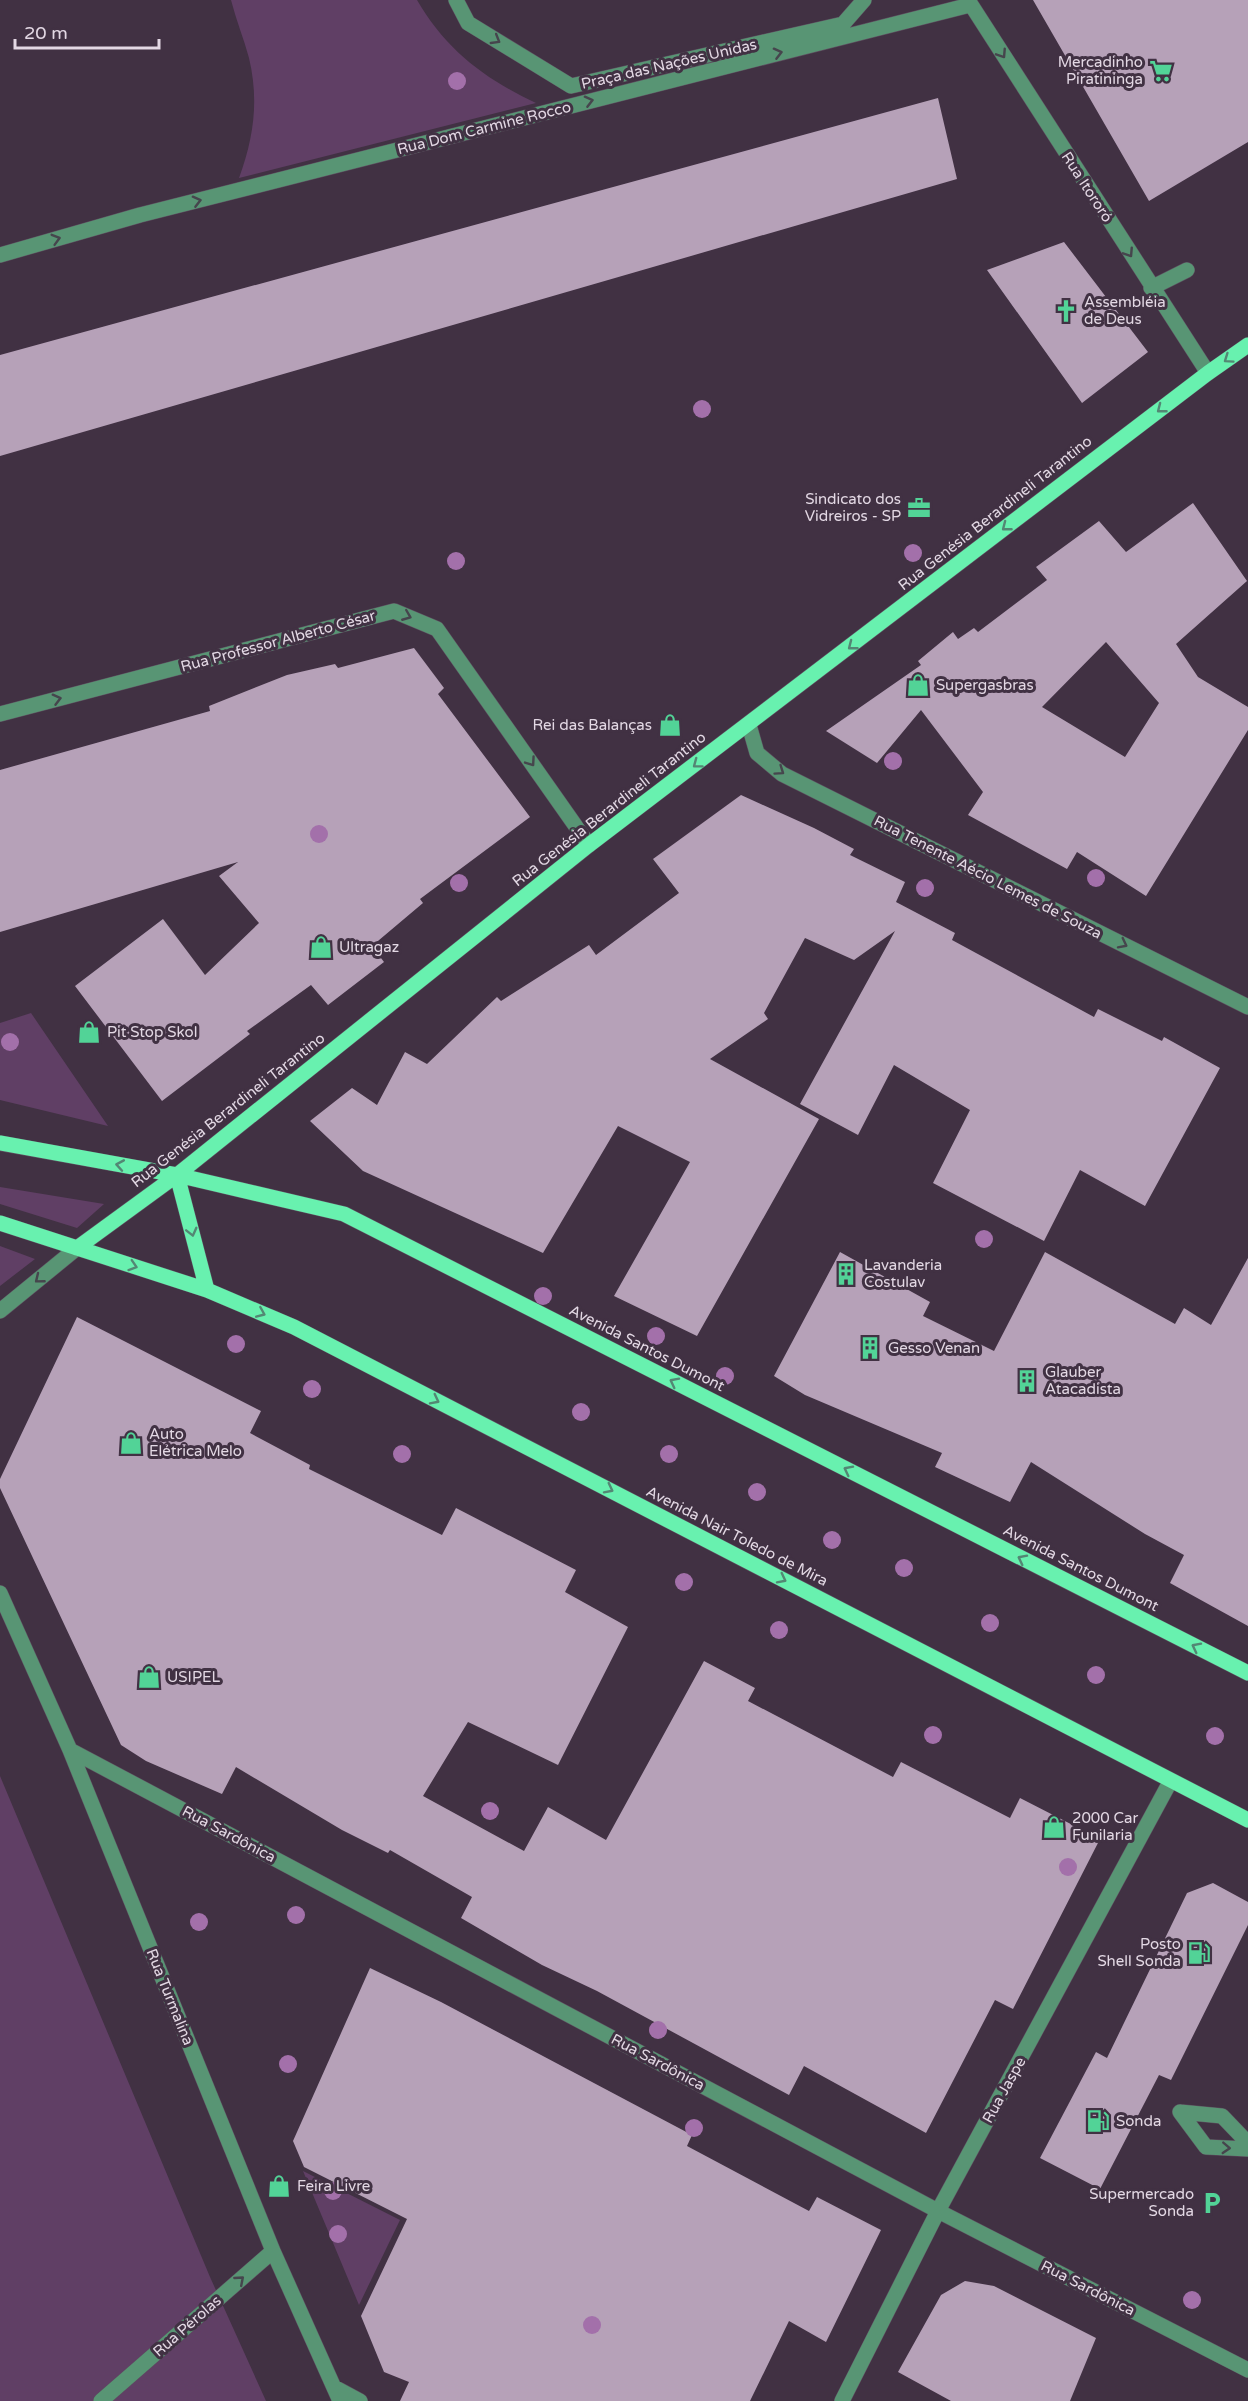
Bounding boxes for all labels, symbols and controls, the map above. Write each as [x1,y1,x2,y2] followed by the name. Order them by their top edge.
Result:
[15,12,159,50] scale bar
[24,22,68,44] text: 20 m
[490,32,500,44] one-way arrow
[579,35,759,93] street label: Praça das Nações Unidas
[773,48,783,61] one-way arrow
[994,48,1006,58] one-way arrow
[1058,53,1143,88] place label: Mercadinho Piratininga
[1148,58,1174,84] supermarket icon: Mercadinho Piratininga
[584,96,594,108] one-way arrow
[395,98,573,158] street label: Rua Dom Carmine Rocco
[1058,148,1116,226] street label: Rua Itororó
[192,195,202,208] one-way arrow
[50,234,61,246] one-way arrow
[1122,247,1133,258] one-way arrow
[1084,293,1166,328] place label: Assembléia de Deus
[1053,298,1079,324] church icon: Assembléia de Deus
[1223,352,1234,363] one-way arrow
[1157,401,1168,412] one-way arrow
[895,432,1095,594] street label: Rua Genésia Berardineli Tarantino
[805,490,901,525] place label: Sindicato dos Vidreiros - SP
[906,495,932,521] office icon: Sindicato dos Vidreiros - SP
[1002,520,1013,531] one-way arrow
[179,606,378,676] street label: Rua Professor Alberto César
[401,609,412,621] one-way arrow
[847,639,858,650] one-way arrow
[905,672,931,698] shop icon: Supergasbras
[936,676,1034,694] place label: Supergasbras
[51,694,61,706] one-way arrow
[657,712,683,738] shop icon: Rei das Balanças
[532,716,652,734] place label: Rei das Balanças
[509,728,709,890] street label: Rua Genésia Berardineli Tarantino
[524,755,535,766] one-way arrow
[692,757,703,768] one-way arrow
[774,764,785,775] one-way arrow
[871,811,1105,943] street label: Rua Tenente Aécio Lemes de Souza
[308,934,334,960] shop icon: Ultragaz
[1116,937,1127,949] one-way arrow
[339,938,399,956] place label: Ultragaz
[76,1019,102,1045] shop icon: Pit Stop Skol
[107,1023,197,1041] place label: Pit Stop Skol
[128,1029,328,1191] street label: Rua Genésia Berardineli Tarantino
[115,1159,125,1172] one-way arrow
[185,1226,197,1237] one-way arrow
[864,1256,942,1291] place label: Lavanderia Costulav
[127,1259,138,1271] one-way arrow
[833,1261,859,1287] building icon: Lavanderia Costulav
[35,1272,46,1283] one-way arrow
[566,1301,728,1395] street label: Avenida Santos Dumont
[254,1306,265,1318] one-way arrow
[857,1335,883,1361] building icon: Gesso Venan
[888,1339,980,1357] place label: Gesso Venan
[1045,1363,1121,1398] place label: Glauber Atacadista
[1014,1368,1040,1394] building icon: Glauber Atacadista
[670,1378,681,1389] one-way arrow
[429,1393,440,1404] one-way arrow
[149,1425,242,1460] place label: Auto Elétrica Melo
[118,1430,144,1456] shop icon: Auto Elétrica Melo
[843,1466,854,1478] one-way arrow
[602,1482,613,1494] one-way arrow
[643,1482,831,1590] street label: Avenida Nair Toledo de Mira
[1000,1521,1162,1615] street label: Avenida Santos Dumont
[1017,1554,1028,1566] one-way arrow
[776,1571,787,1583] one-way arrow
[1191,1643,1202,1654] one-way arrow
[136,1664,162,1690] shop icon: USIPEL
[167,1668,221,1686] place label: USIPEL
[179,1802,279,1866] street label: Rua Sardônica
[1072,1809,1138,1844] place label: 2000 Car Funilaria
[1041,1814,1067,1840] shop icon: 2000 Car Funilaria
[1097,1935,1181,1970] place label: Posto Shell Sonda
[1186,1940,1212,1966] fuel station icon: Posto Shell Sonda
[142,1946,198,2048] street label: Rua Turmalina
[608,2030,708,2094] street label: Rua Sardônica
[978,2054,1030,2126] street label: Rua Jaspe
[1085,2108,1111,2134] fuel station icon: Sonda
[1116,2112,1161,2130] place label: Sonda
[1222,2141,1231,2154] one-way arrow
[266,2173,292,2199] shop icon: Feira Livre
[297,2177,370,2195] place label: Feira Livre
[1089,2185,1194,2220] place label: Supermercado Sonda
[1199,2190,1225,2216] parking icon: Supermercado Sonda
[1038,2257,1138,2319] street label: Rua Sardônica
[233,2276,244,2287] one-way arrow
[149,2291,225,2361] street label: Rua Pérolas

